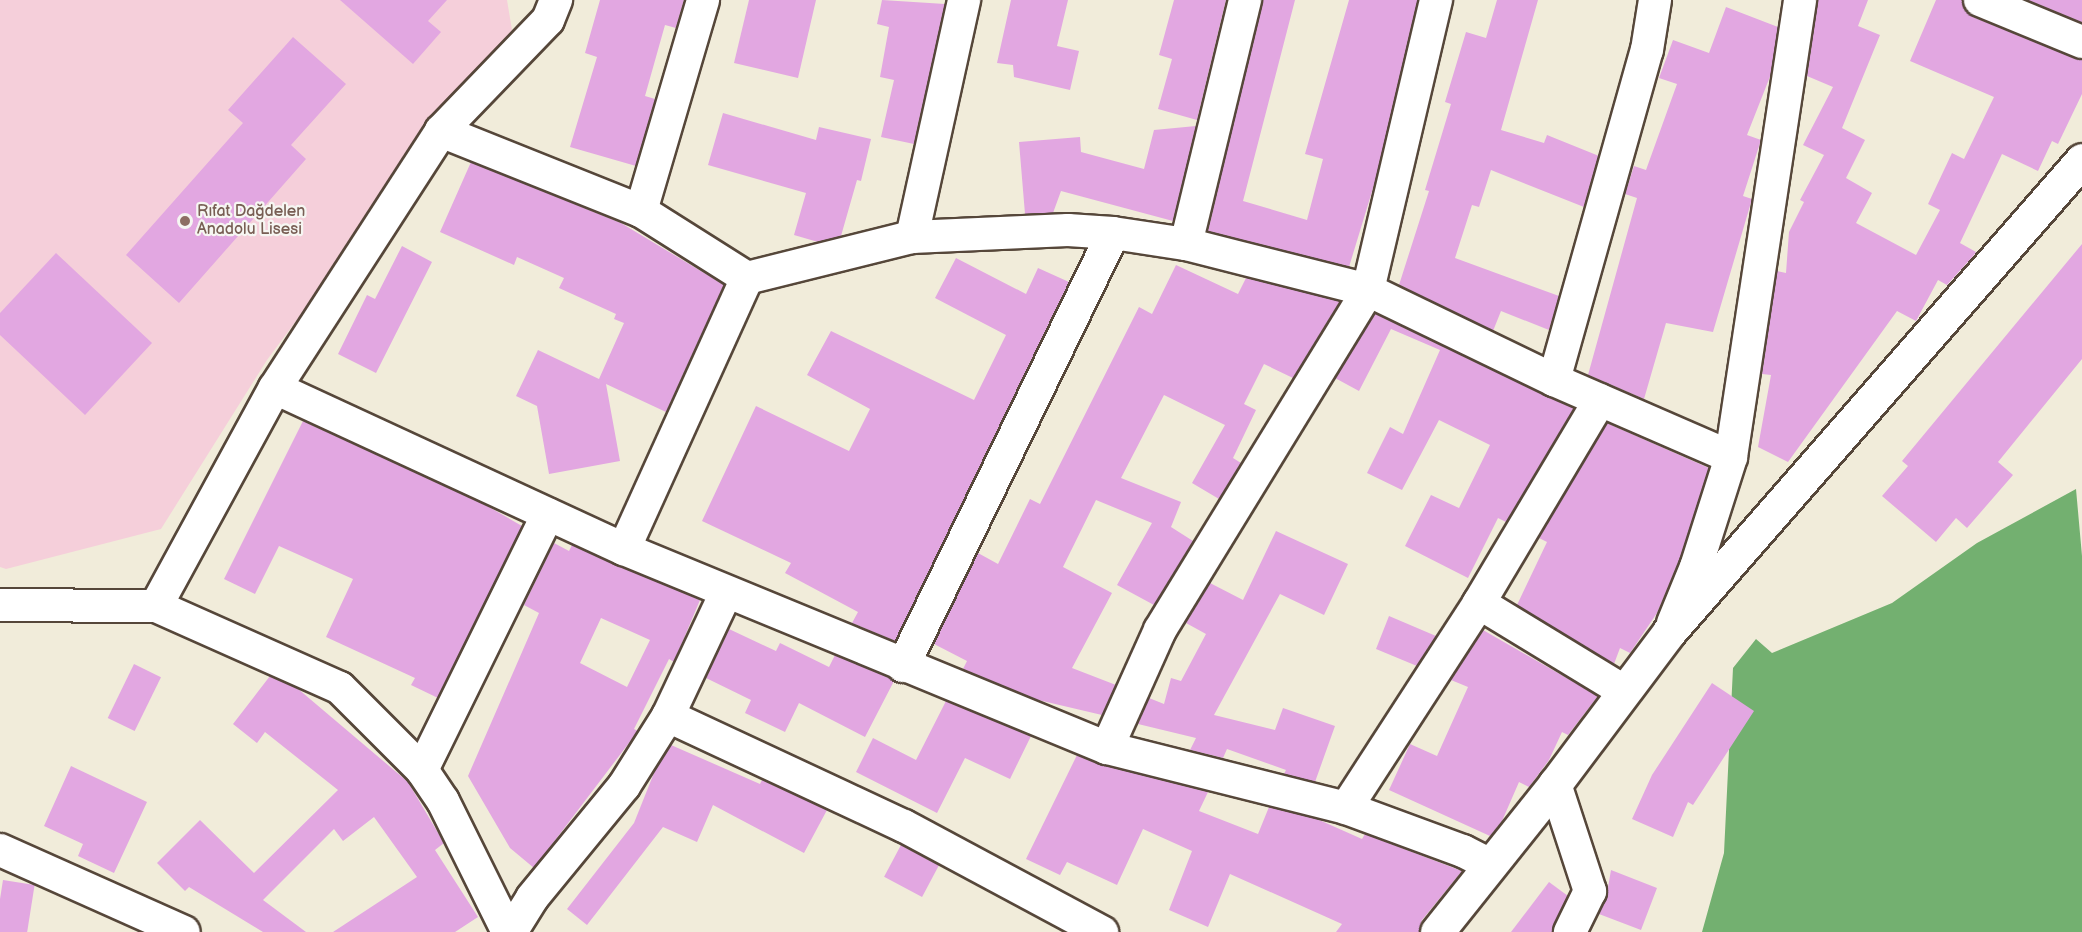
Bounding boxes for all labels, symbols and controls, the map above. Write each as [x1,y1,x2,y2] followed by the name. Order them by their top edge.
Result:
[197,202,305,240] place label: Rıfat Dağdelen Anadolu Lisesi
[178,214,192,228] marker: Rıfat Dağdelen Anadolu Lisesi

